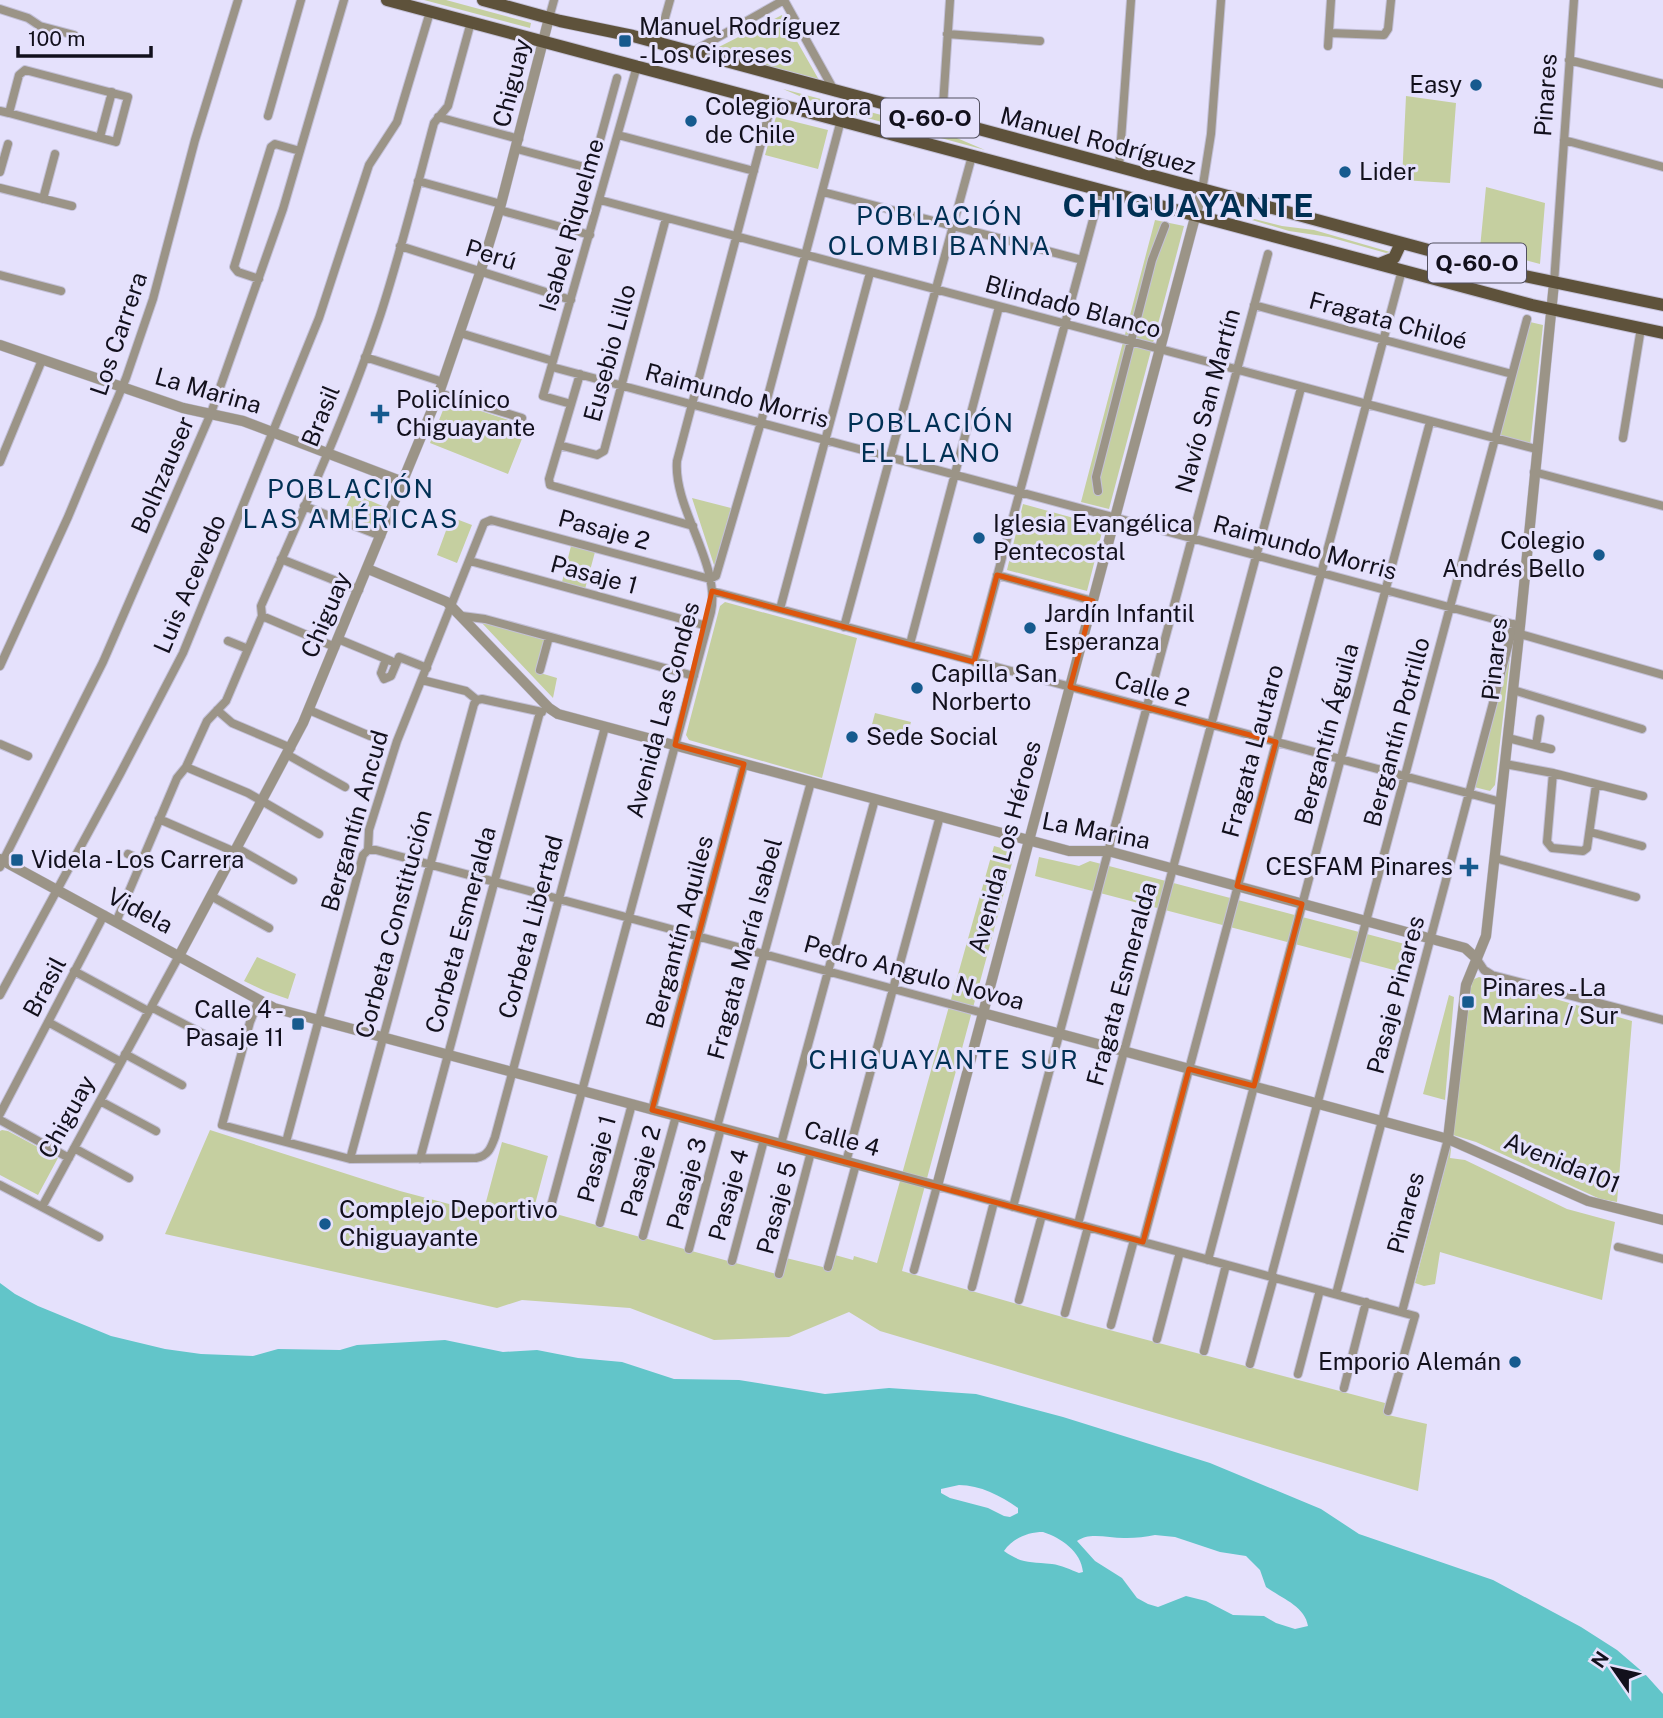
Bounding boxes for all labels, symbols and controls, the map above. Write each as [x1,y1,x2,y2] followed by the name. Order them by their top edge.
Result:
[639,12,840,68] place label: Manuel Rodríguez - Los Cipreses
[18,14,150,58] scale bar
[28,26,85,51] text: 100 m
[617,33,633,49] marker: Manuel Rodríguez - Los Cipreses
[486,35,536,130] street label: Chiguay
[1528,52,1562,137] street label: Pinares
[1409,70,1462,98] place label: Easy
[1468,77,1484,93] marker: Easy
[705,92,871,148] place label: Colegio Aurora de Chile
[881,99,979,138] road number: Q-60-O
[997,100,1199,180] street label: Manuel Rodríguez
[683,113,699,129] marker: Colegio Aurora de Chile
[533,135,609,314] street label: Isabel Riquelme
[1359,157,1416,185] place label: Lider
[1337,164,1353,180] marker: Lider
[1063,187,1315,224] district label: CHIGUAYANTE
[828,200,1052,261] district label: POBLACIÓN OLOMBI BANNA
[462,233,520,275] street label: Perú
[1428,244,1526,282] road number: Q-60-O
[84,268,152,399] street label: Los Carrera
[982,269,1164,343] street label: Blindado Blanco
[577,281,641,424] street label: Eusebio Lillo
[1306,285,1470,355] street label: Fragata Chiloé
[1169,306,1245,496] street label: Navío San Martín
[642,357,832,433] street label: Raimundo Morris
[152,361,265,419] street label: La Marina
[295,381,345,450] street label: Brasil
[396,385,535,441] place label: Policlínico Chiguayante
[370,404,390,424] marker: Policlínico Chiguayante
[847,407,1015,468] district label: POBLACIÓN EL LLANO
[125,412,199,537] street label: Bolhzauser
[243,473,459,534] district label: POBLACIÓN LAS AMÉRICAS
[555,503,653,555] street label: Pasaje 2
[993,509,1193,565] place label: Iglesia Evangélica Pentecostal
[1210,509,1400,585] street label: Raimundo Morris
[147,510,231,657] street label: Luis Acevedo
[1442,526,1585,582] place label: Colegio Andrés Bello
[971,530,987,546] marker: Iglesia Evangélica Pentecostal
[1591,547,1607,563] marker: Colegio Andrés Bello
[548,549,641,599] street label: Pasaje 1
[295,567,356,662] street label: Chiguay
[620,599,704,821] street label: Avenida Las Condes
[1044,599,1195,655] place label: Jardín Infantil Esperanza
[1476,616,1512,702] street label: Pinares
[1022,620,1038,636] marker: Jardín Infantil Esperanza
[1357,634,1435,830] street label: Bergantín Potrillo
[1288,640,1364,828] street label: Bergantín Águila
[931,659,1057,715] place label: Capilla San Norberto
[1215,661,1289,840] street label: Fragata Lautaro
[1112,665,1193,711] street label: Calle 2
[909,680,925,696] marker: Capilla San Norberto
[866,722,998,750] place label: Sede Social
[315,727,393,914] street label: Bergantín Ancud
[844,729,860,745] marker: Sede Social
[962,737,1046,956] street label: Avenida Los Héroes
[349,806,437,1041] street label: Corbeta Constitución
[1040,806,1153,854] street label: La Marina
[419,823,501,1036] street label: Corbeta Esmeralda
[492,832,568,1022] street label: Corbeta Libertad
[640,832,718,1031] street label: Bergantín Aquiles
[701,835,787,1063] street label: Fragata María Isabel
[31,845,244,873] place label: Videla - Los Carrera
[9,852,25,868] marker: Videla - Los Carrera
[1265,852,1453,880] place label: CESFAM Pinares
[1459,857,1479,877] marker: CESFAM Pinares
[1080,879,1162,1089] street label: Fragata Esmeralda
[103,881,178,939] street label: Videla
[1360,913,1430,1077] street label: Pasaje Pinares
[801,929,1027,1015] street label: Pedro Angulo Novoa
[17,952,71,1021] street label: Brasil
[1482,973,1619,1029] place label: Pinares - La Marina / Sur
[1460,994,1476,1010] marker: Pinares - La Marina / Sur
[185,995,284,1051] place label: Calle 4 - Pasaje 11
[290,1016,306,1032] marker: Calle 4 - Pasaje 11
[809,1044,1079,1075] district label: CHIGUAYANTE SUR
[32,1070,100,1163] street label: Chiguay
[571,1112,621,1205] street label: Pasaje 1
[801,1114,883,1162] street label: Calle 4
[614,1122,666,1220] street label: Pasaje 2
[1500,1126,1624,1198] street label: Avenida101
[660,1135,712,1233] street label: Pasaje 3
[702,1146,754,1244] street label: Pasaje 4
[750,1158,802,1257] street label: Pasaje 5
[1381,1169,1429,1257] street label: Pinares
[339,1195,558,1251] place label: Complejo Deportivo Chiguayante
[317,1216,333,1232] marker: Complejo Deportivo Chiguayante
[1318,1347,1501,1375] place label: Emporio Alemán
[1507,1354,1523,1370] marker: Emporio Alemán
[1579,1634,1649,1704] north arrow
[1587,1647,1613,1672] text: N

